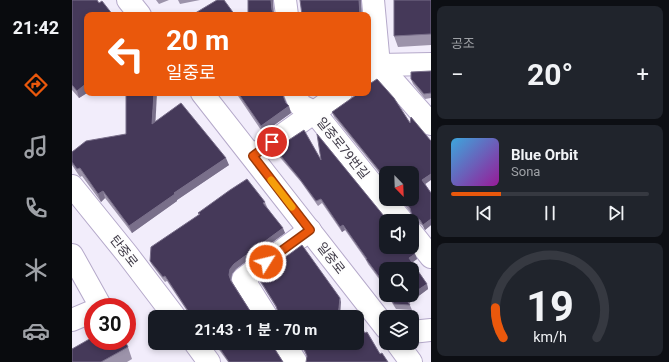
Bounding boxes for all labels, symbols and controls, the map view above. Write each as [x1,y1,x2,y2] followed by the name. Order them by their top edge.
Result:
[13,17,59,38] text: 21:42
[166,24,229,57] text: 20 m
[100,28,152,80] icon: left
[451,36,475,51] text: 공조
[527,57,573,92] text: 20°
[166,62,216,83] text: 일중로
[451,62,464,87] text: −
[637,62,649,87] text: +
[22,71,50,99] icon: directions
[314,114,372,182] street label: 일중로79번길
[255,125,289,159] pin
[261,131,283,153] icon: arrive
[22,133,50,161] icon: music
[511,146,578,164] text: Blue Orbit
[511,164,540,179] text: Sona
[379,166,419,206] north arrow
[379,166,419,350] map controls
[22,194,50,222] icon: phone
[473,202,495,224] icon: previous
[539,202,561,224] icon: pause
[605,202,627,224] icon: next
[379,214,419,254] button: sound
[107,232,141,270] street label: 탄중로
[314,239,348,277] street label: 일중로
[245,241,287,283] position arrow
[22,256,50,284] icon: climate
[379,262,419,302] button: search
[526,281,574,330] text: 19
[84,298,136,350] speed limit sign: 30
[379,310,419,350] button: layers
[22,317,50,345] icon: car
[195,321,317,339] text: 21:43 · 1 분 · 70 m
[533,328,567,344] text: km/h

